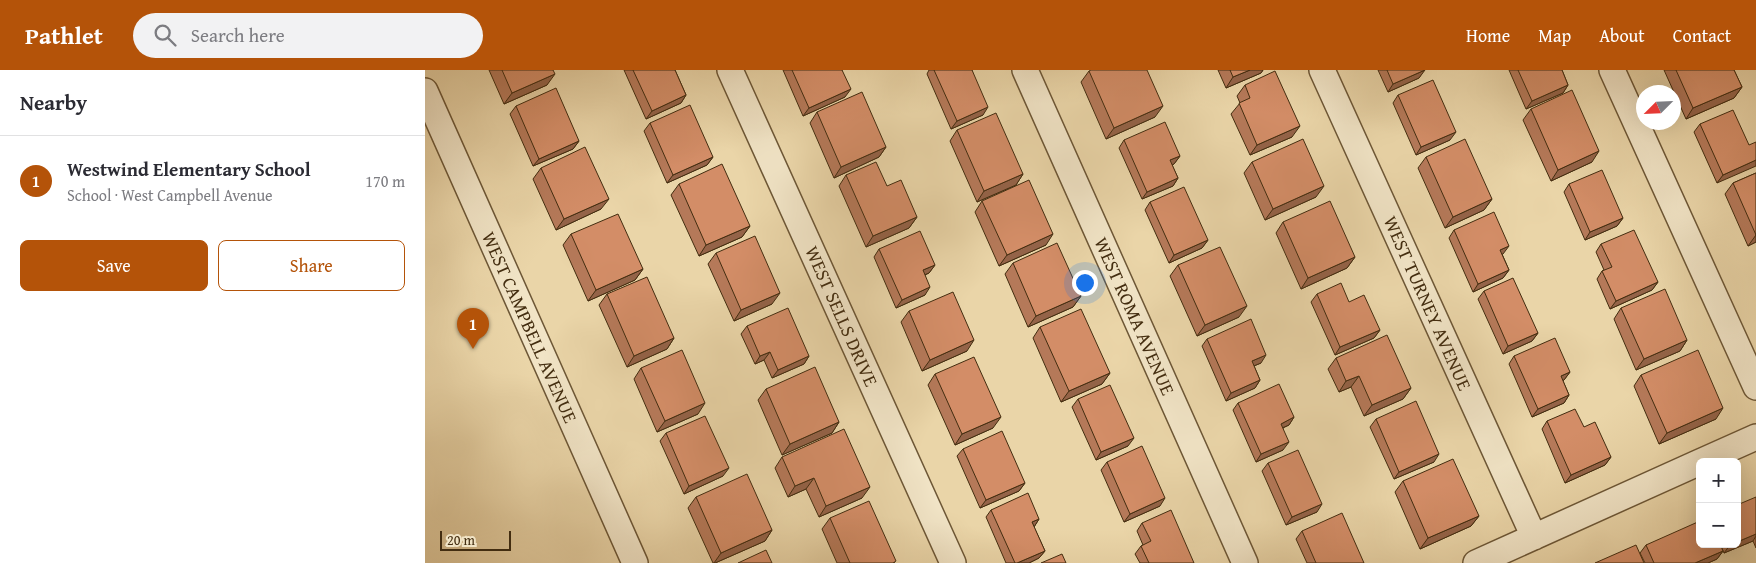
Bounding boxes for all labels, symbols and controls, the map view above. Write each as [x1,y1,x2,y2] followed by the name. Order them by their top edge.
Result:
[133,13,483,58] search box
[25,18,103,53] text: Pathlet
[151,21,179,49] icon: search
[191,21,285,49] text: Search here
[1466,22,1510,49] text: Home
[1538,22,1571,49] text: Map
[1599,22,1645,49] text: About
[1673,22,1731,49] text: Contact
[1636,85,1681,130] north arrow
[20,87,87,118] text: Nearby
[67,155,311,183] text: Westwind Elementary School
[32,169,40,193] text: 1
[365,169,405,193] text: 170 m
[67,183,273,207] text: School · West Campbell Avenue
[1377,211,1479,395] street label: WEST TURNEY AVENUE
[475,227,585,427] street label: WEST CAMPBELL AVENUE
[1088,233,1183,400] street label: WEST ROMA AVENUE
[20,240,208,291] button: Save
[218,240,405,291] button: Share
[798,241,886,391] street label: WEST SELLS DRIVE
[1072,270,1098,296] your location
[457,308,489,349] pin: 1
[1696,458,1741,548] map controls
[1696,458,1741,503] button: +
[1696,503,1741,548] button: −
[440,528,511,551] scale bar
[447,530,475,550] text: 20 m

